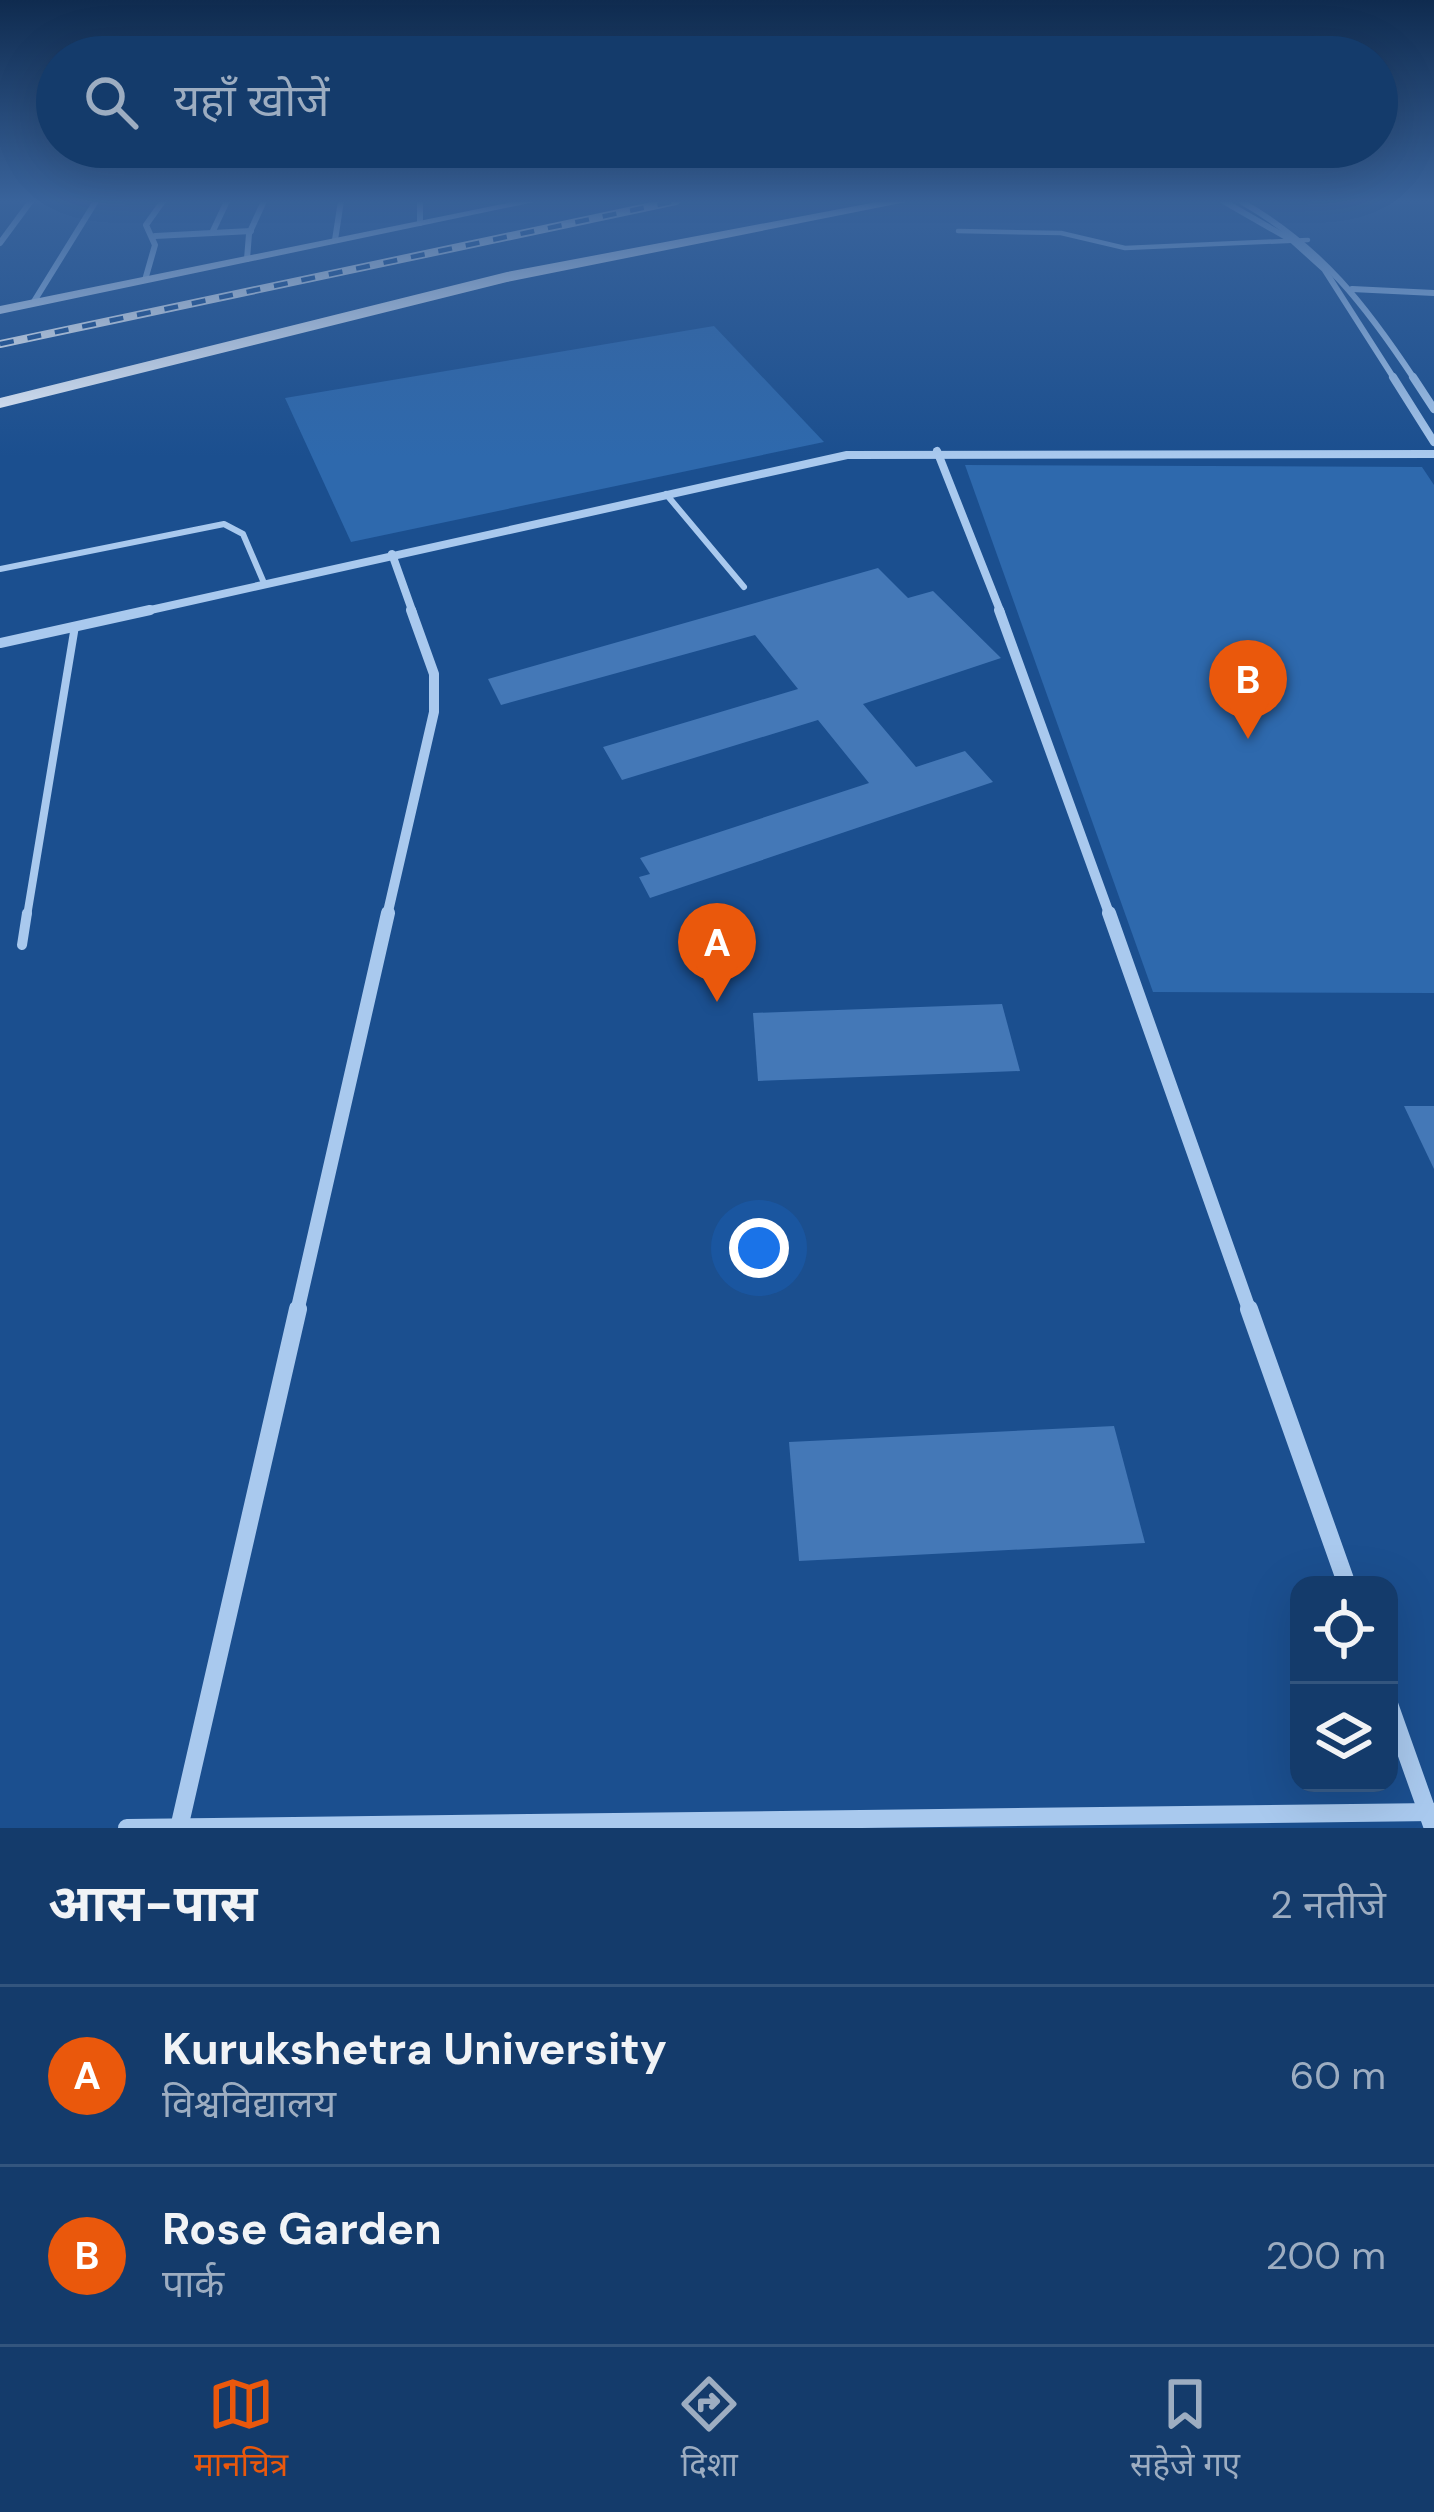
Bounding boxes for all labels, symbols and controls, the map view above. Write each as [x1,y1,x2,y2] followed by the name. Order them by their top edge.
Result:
[36,36,1398,168] search box
[78,69,144,135] icon: search
[174,71,329,130] text: यहाँ खोजें
[1209,640,1287,739] pin: B
[678,903,756,1002] pin: A
[729,1218,789,1278] your location
[1290,1576,1398,1792] map controls
[1290,1576,1398,1684] button: locate
[1290,1684,1398,1792] button: layers
[48,1870,257,1937] text: आस-पास
[1270,1879,1386,1930] text: 2 नतीजे
[162,2019,667,2078] text: Kurukshetra University
[73,2050,101,2101] text: A
[1290,2050,1386,2101] text: 60 m
[162,2078,336,2129] text: विश्वविद्यालय
[162,2199,442,2258] text: Rose Garden
[75,2230,99,2281] text: B
[1265,2230,1386,2281] text: 200 m
[162,2258,224,2309] text: पार्क
[194,2371,288,2489] tab: मानचित्र
[676,2371,742,2489] tab: दिशा
[1130,2371,1240,2489] tab: सहेजे गए

